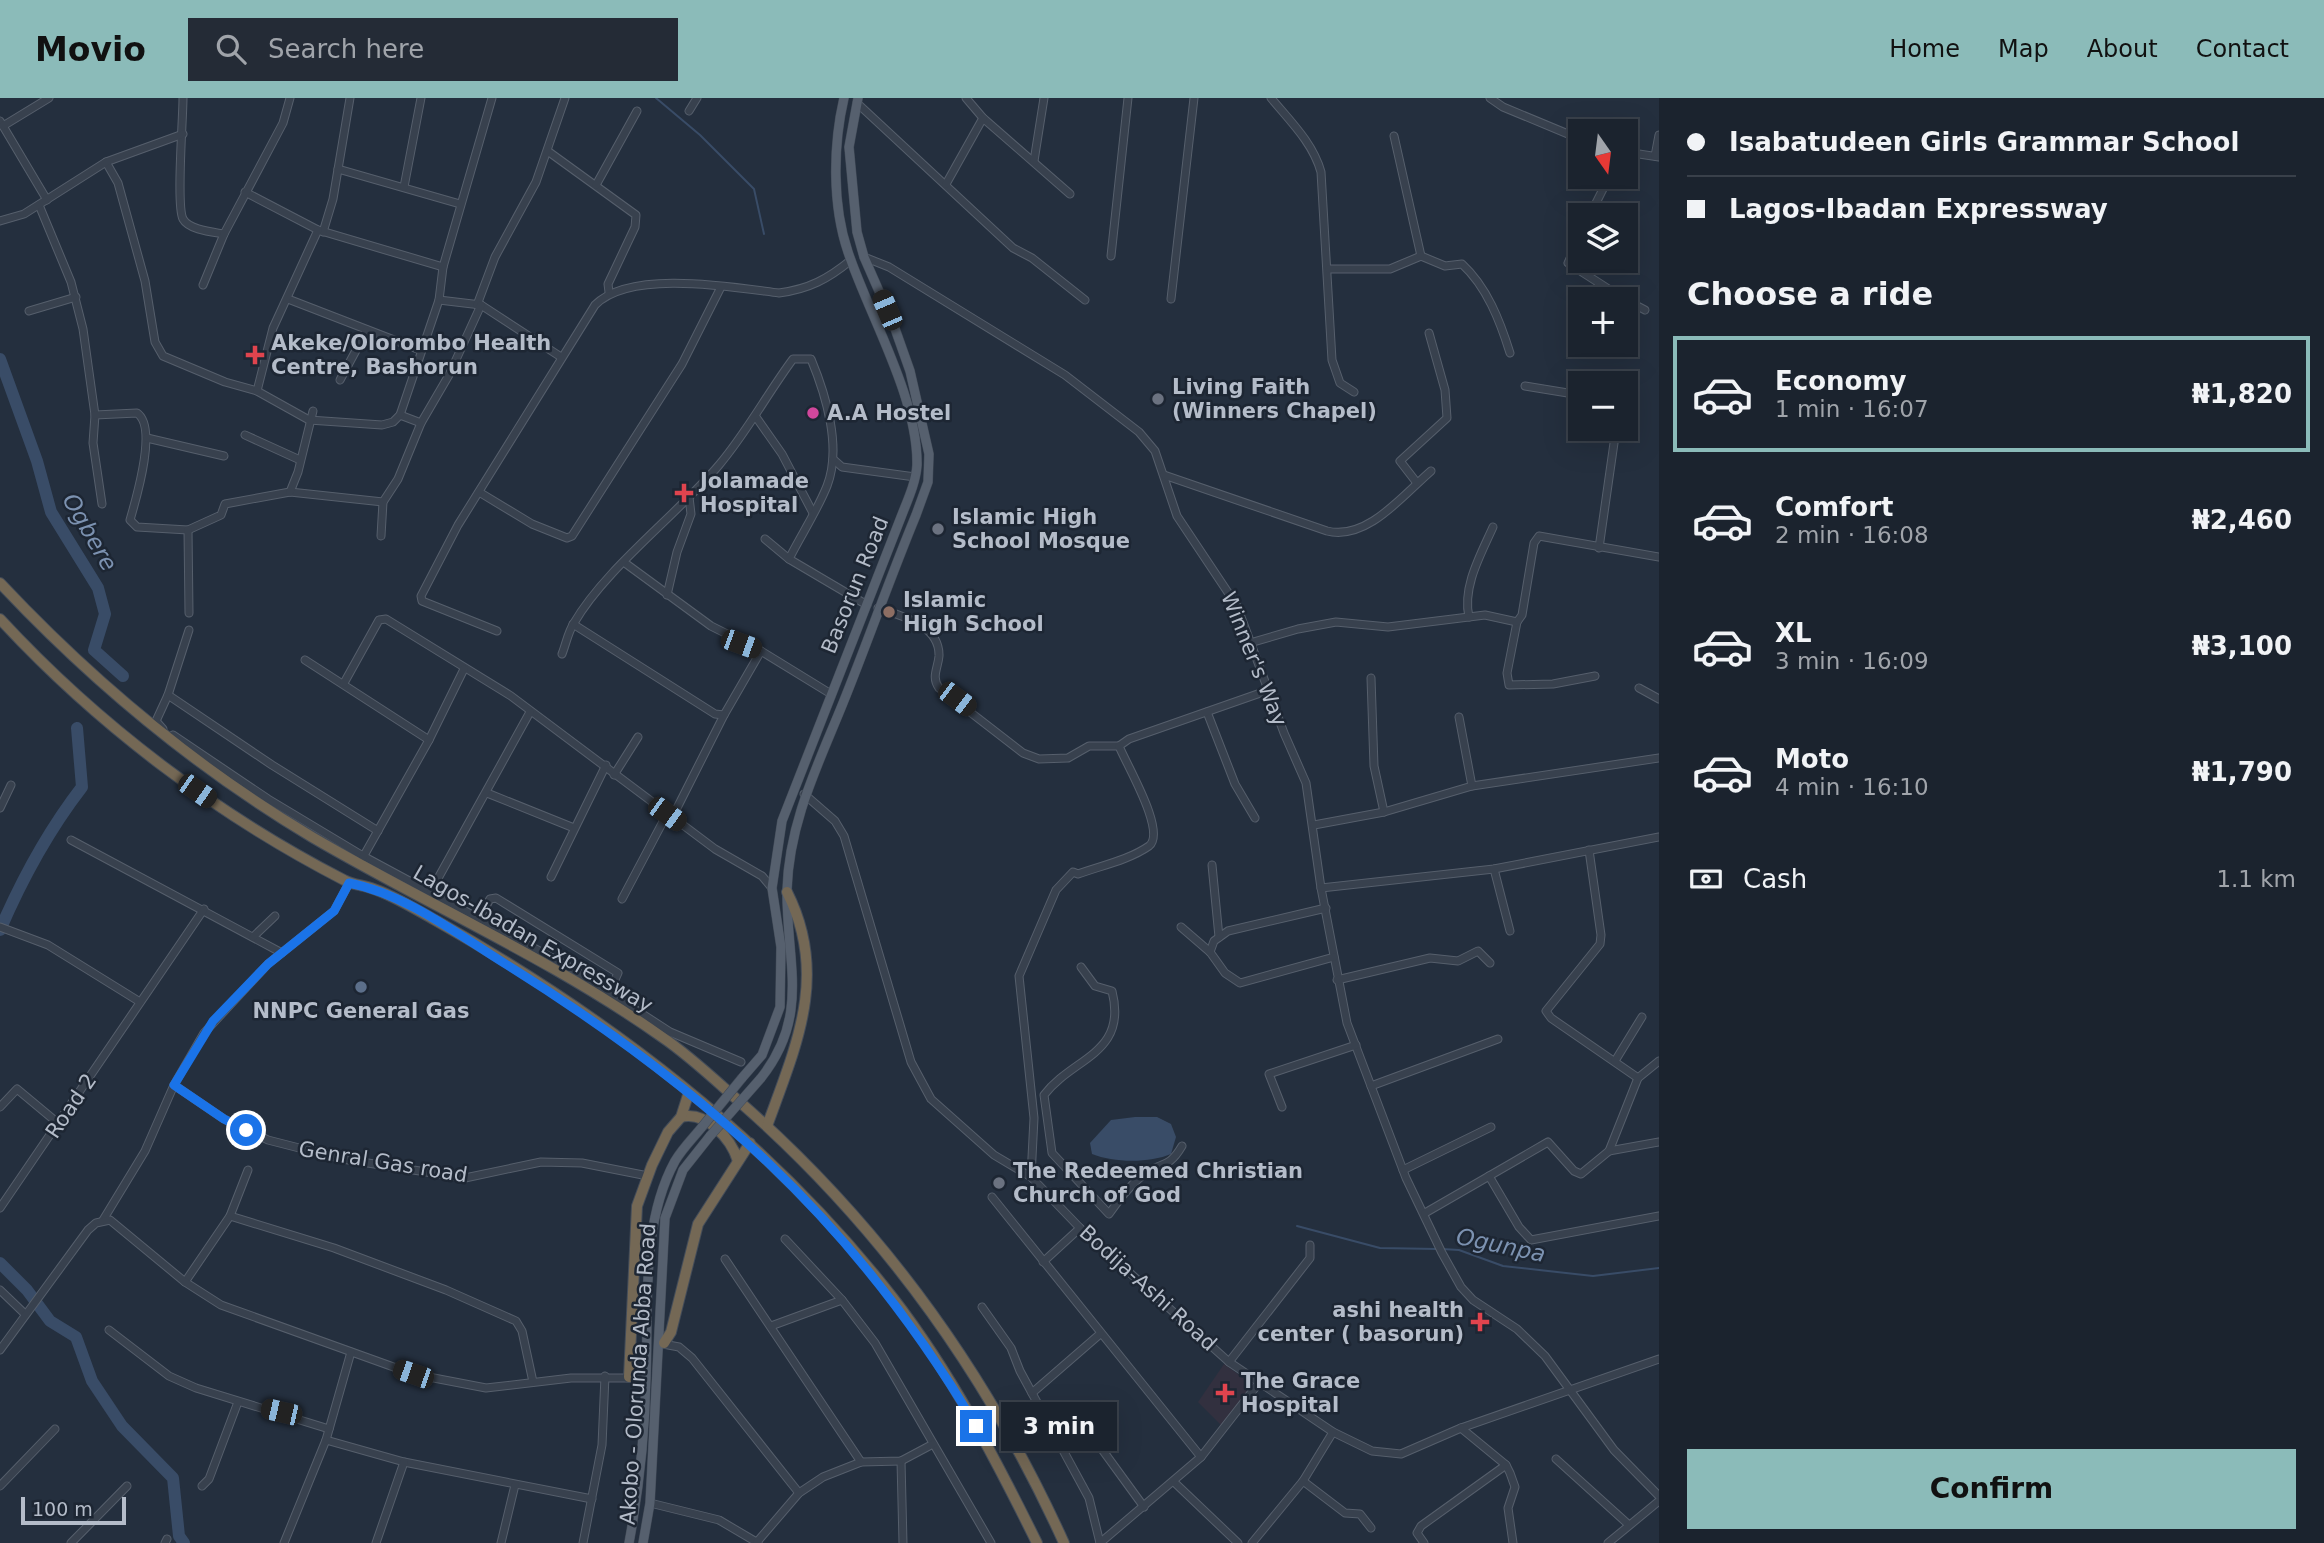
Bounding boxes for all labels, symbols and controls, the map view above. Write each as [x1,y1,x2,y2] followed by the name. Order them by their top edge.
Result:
[188,18,678,81] search box
[35,30,146,69] text: Movio
[212,30,250,68] icon: search
[268,34,424,64] text: Search here
[1889,35,1960,63] text: Home
[1998,35,2049,63] text: Map
[2087,35,2158,63] text: About
[2196,35,2289,63] text: Contact
[1568,119,1638,189] north arrow
[1568,119,1638,441] map controls
[1729,127,2239,157] text: Isabatudeen Girls Grammar School
[1729,194,2108,224] text: Lagos-Ibadan Expressway
[1568,203,1638,273] button: layers
[1687,275,1933,313] text: Choose a ride
[870,287,905,333] car
[1568,287,1638,357] button: +
[271,331,551,379] place label: Akeke/Olorombo Health Centre, Bashorun
[245,345,265,365] marker: Akeke/Olorombo Health Centre, Bashorun
[1691,363,1754,426] icon: car
[1775,366,1906,396] text: Economy
[1568,371,1638,441] button: −
[1172,375,1377,423] place label: Living Faith (Winners Chapel)
[2192,379,2292,409] text: ₦1,820
[1150,391,1166,407] marker: Living Faith (Winners Chapel)
[1775,396,1929,422] text: 1 min · 16:07
[827,401,951,425] place label: A.A Hostel
[805,405,821,421] marker: A.A Hostel
[698,469,809,517] place label: Jolamade Hospital
[674,483,694,503] marker: Jolamade Hospital
[57,489,123,575] water label: Ogbere
[1691,489,1754,552] icon: car
[1775,492,1893,522] text: Comfort
[952,505,1130,553] place label: Islamic High School Mosque
[2192,505,2292,535] text: ₦2,460
[817,513,893,657] street label: Basorun Road
[930,521,946,537] marker: Islamic High School Mosque
[1775,522,1929,548] text: 2 min · 16:08
[903,588,1044,636] place label: Islamic High School
[1216,588,1292,730] street label: Winner's Way
[881,604,897,620] marker: Islamic High School
[1691,615,1754,678] icon: car
[1775,618,1812,648] text: XL
[718,627,765,661] car
[2192,631,2292,661] text: ₦3,100
[1775,648,1929,674] text: 3 min · 16:09
[934,678,981,720] car
[1691,741,1754,804] icon: car
[1775,744,1849,774] text: Moto
[2192,757,2292,787] text: ₦1,790
[174,770,221,812] car
[1775,774,1929,800] text: 4 min · 16:10
[644,793,691,835] car
[1687,860,1725,898] icon: cash
[409,861,657,1017] street label: Lagos-Ibadan Expressway
[1743,864,1807,894] text: Cash
[2216,866,2296,892] text: 1.1 km
[353,979,369,995] marker: NNPC General Gas
[253,999,469,1023] place label: NNPC General Gas
[41,1069,101,1143] street label: Road 2
[230,1114,262,1146] route start
[297,1137,469,1187] street label: Genral Gas road
[1013,1159,1303,1207] place label: The Redeemed Christian Church of God
[991,1175,1007,1191] marker: The Redeemed Christian Church of God
[1075,1220,1221,1356] street label: Bodija-Ashi Road
[615,1222,661,1526] street label: Akobo - Olorunda Abba Road
[1454,1223,1548,1267] water label: Ogunpa
[1258,1298,1464,1346] place label: ashi health center ( basorun)
[1470,1312,1490,1332] marker: ashi health center ( basorun)
[390,1357,437,1391] car
[1241,1369,1360,1417] place label: The Grace Hospital
[1215,1383,1235,1403] marker: The Grace Hospital
[259,1397,304,1427] car
[1000,1402,1116,1450] callout: 3 min
[960,1410,992,1442] route end
[1023,1413,1095,1439] text: 3 min
[1687,1449,2296,1529] button: Confirm
[21,1494,126,1526] scale bar
[32,1498,93,1520] text: 100 m

